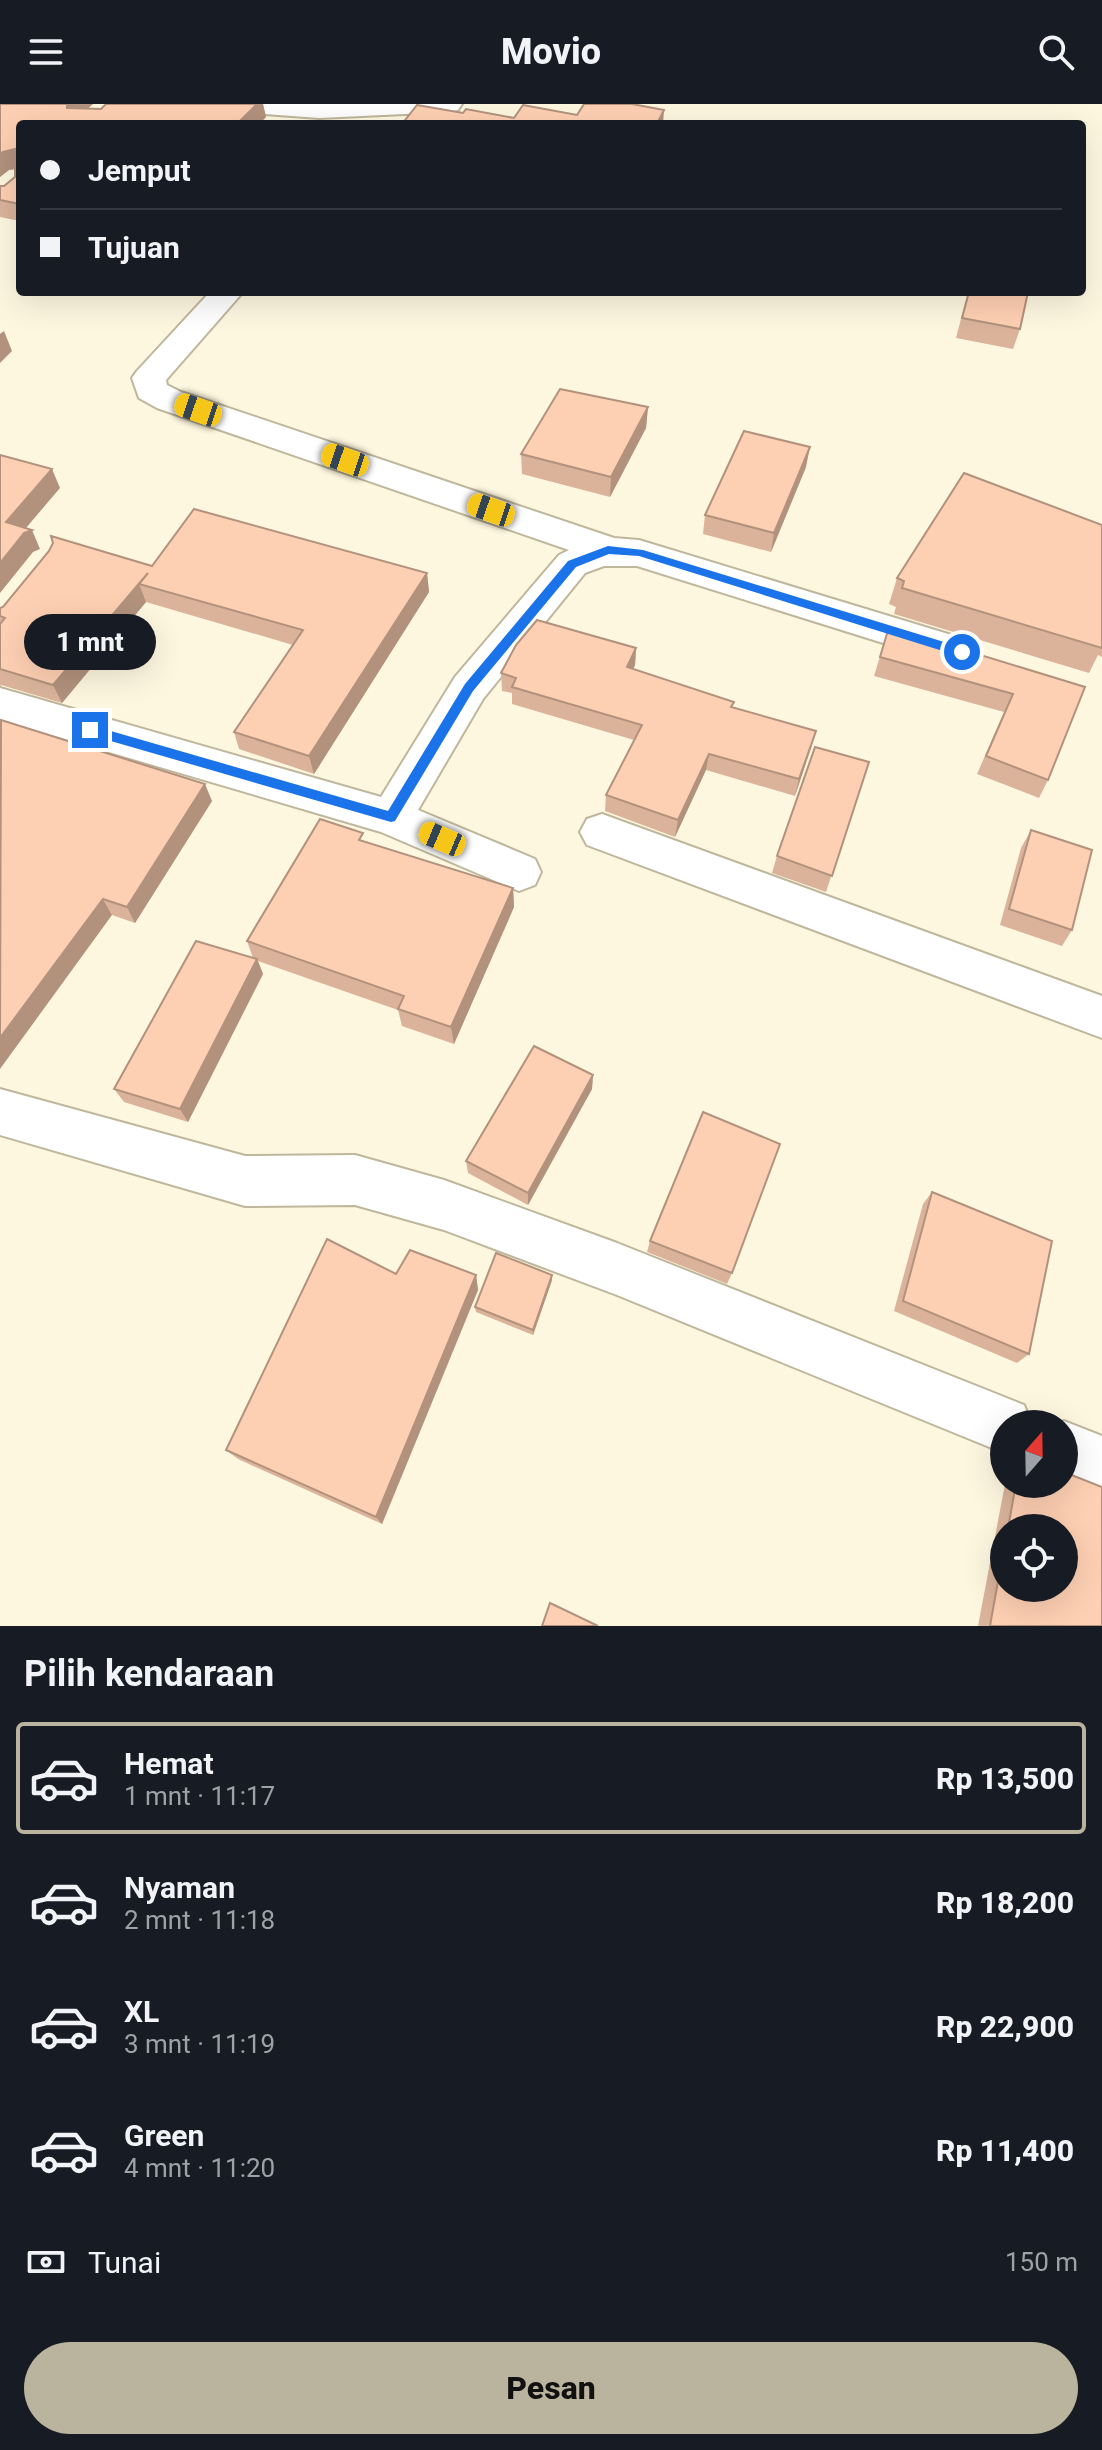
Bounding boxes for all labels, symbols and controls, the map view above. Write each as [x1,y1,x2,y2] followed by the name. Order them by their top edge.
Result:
[24,30,68,74] icon: menu
[1034,30,1078,74] icon: search
[501,31,601,73] text: Movio
[88,153,191,188] text: Jemput
[88,230,180,265] text: Tujuan
[171,391,225,429] car
[318,441,372,479] car
[464,491,518,529] car
[24,614,156,670] callout: 1 mnt
[56,627,124,657] text: 1 mnt
[944,634,980,670] route start
[72,712,108,748] route end
[415,819,469,859] car
[990,1410,1078,1498] north arrow
[990,1410,1078,1602] map controls
[990,1514,1078,1602] button: locate
[24,1653,274,1695] text: Pilih kendaraan
[28,1742,100,1814] icon: car
[124,1746,214,1781] text: Hemat
[936,1761,1074,1796] text: Rp 13,500
[124,1781,275,1811] text: 1 mnt · 11:17
[28,1866,100,1938] icon: car
[124,1870,235,1905] text: Nyaman
[936,1885,1074,1920] text: Rp 18,200
[124,1905,275,1935] text: 2 mnt · 11:18
[28,1990,100,2062] icon: car
[124,1994,159,2029] text: XL
[936,2009,1074,2044] text: Rp 22,900
[124,2029,275,2059] text: 3 mnt · 11:19
[28,2114,100,2186] icon: car
[124,2118,204,2153] text: Green
[936,2133,1074,2168] text: Rp 11,400
[124,2153,275,2183] text: 4 mnt · 11:20
[24,2240,68,2284] icon: cash
[88,2245,161,2280] text: Tunai
[1005,2247,1078,2277] text: 150 m
[24,2342,1078,2434] button: Pesan

